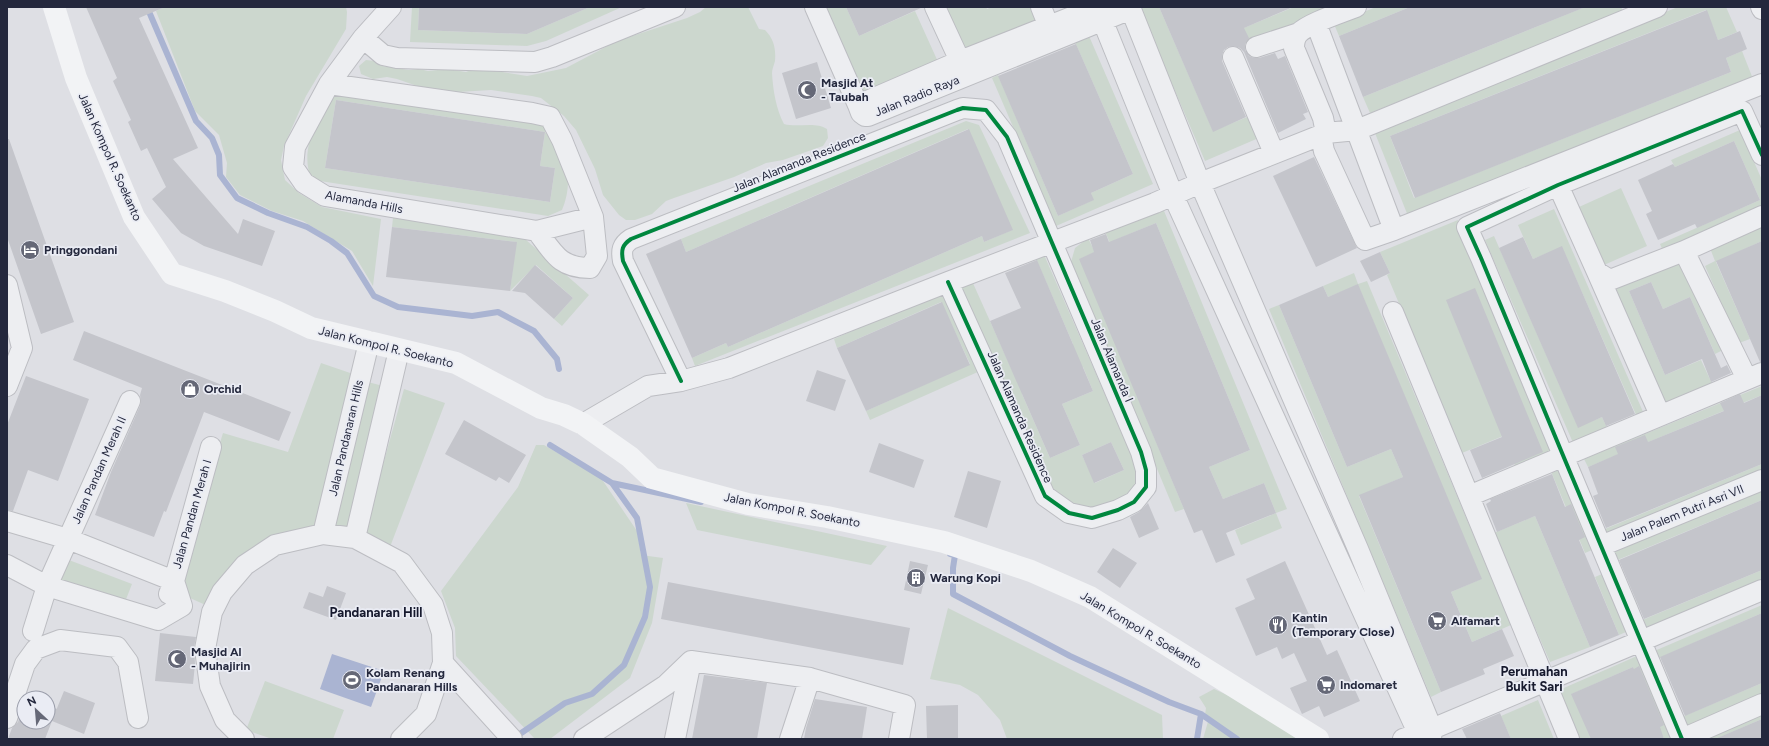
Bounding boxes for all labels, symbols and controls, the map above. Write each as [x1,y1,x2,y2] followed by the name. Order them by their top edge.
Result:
[873,73,961,119] street label: Jalan Radio Raya
[821,76,873,104] place label: Masjid At - Taubah
[796,79,818,101] mosque icon: Masjid At - Taubah
[75,91,145,223] street label: Jalan Kompol R. Soekanto
[730,129,868,195] street label: Jalan Alamanda Residence
[324,188,404,216] street label: Alamanda Hills
[19,239,41,261] hotel icon: Pringgondani
[44,243,117,257] place label: Pringgondani
[1088,316,1136,404] street label: Jalan Alamanda I
[317,323,455,371] street label: Jalan Kompol R. Soekanto
[985,349,1056,485] street label: Jalan Alamanda Residence
[179,378,201,400] shop icon: Orchid
[326,378,366,497] street label: Jalan Pandanaran Hills
[204,382,242,396] place label: Orchid
[69,414,129,526] street label: Jalan Pandan Merah II
[170,458,214,570] street label: Jalan Pandan Merah I
[1618,482,1746,544] street label: Jalan Palem Putri Asri VII
[723,490,861,530] street label: Jalan Kompol R. Soekanto
[905,567,927,589] building icon: Warung Kopi
[930,571,1001,585] place label: Warung Kopi
[1078,588,1204,672] street label: Jalan Kompol R. Soekanto
[330,605,422,620] district label: Pandanaran Hill
[1426,610,1448,632] supermarket icon: Alfamart
[1292,611,1395,639] place label: Kantin (Temporary Close)
[1267,614,1289,636] restaurant icon: Kantin (Temporary Close)
[1451,614,1500,628] place label: Alfamart
[191,645,250,673] place label: Masjid Al - Muhajirin
[166,648,188,670] mosque icon: Masjid Al - Muhajirin
[1500,664,1568,694] district label: Perumahan Bukit Sari
[366,666,458,694] place label: Kolam Renang Pandanaran Hills
[341,669,363,691] sports icon: Kolam Renang Pandanaran Hills
[1315,674,1337,696] supermarket icon: Indomaret
[1340,678,1397,692] place label: Indomaret
[16,690,56,730] north arrow
[25,694,39,709] text: N

